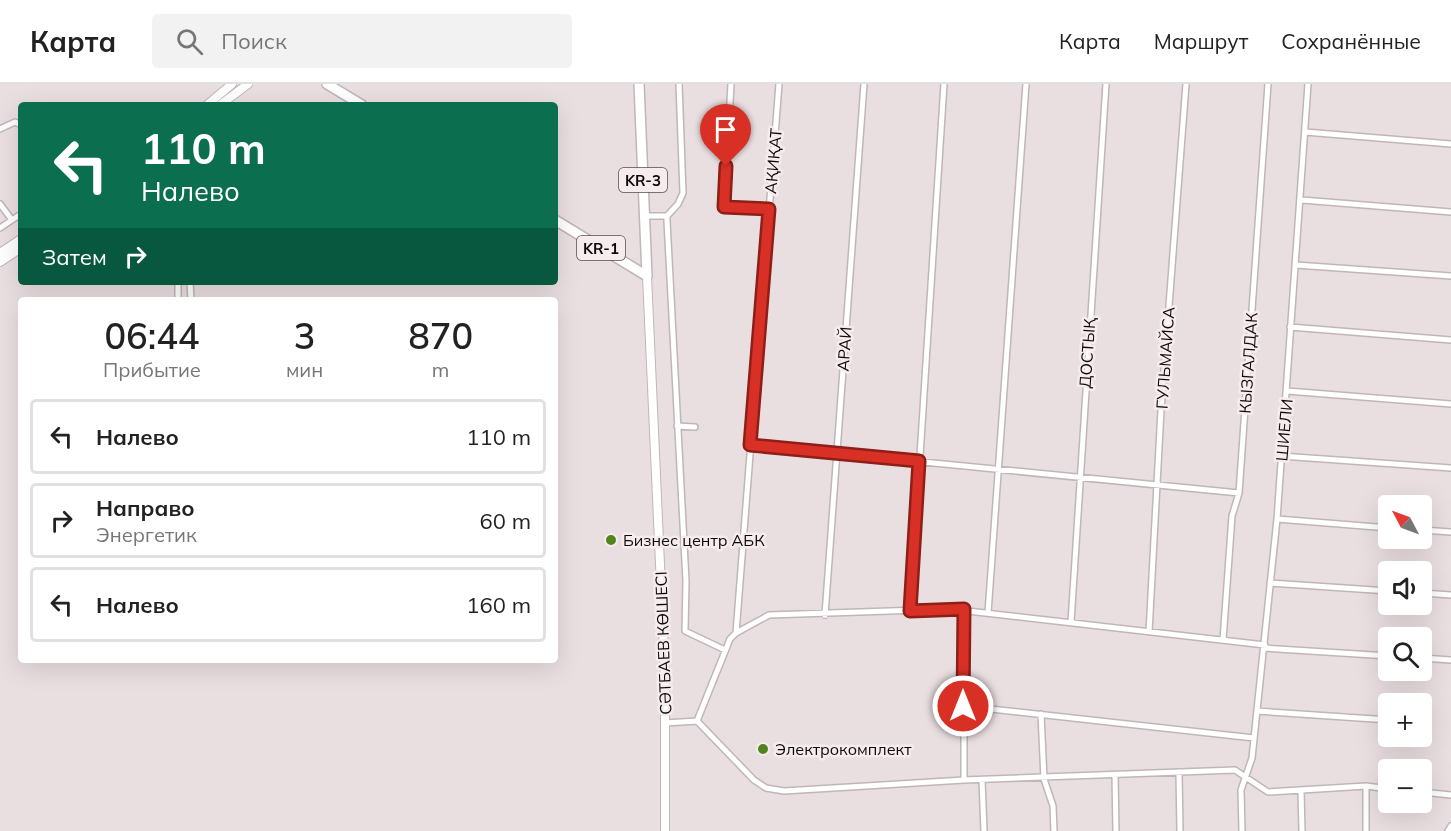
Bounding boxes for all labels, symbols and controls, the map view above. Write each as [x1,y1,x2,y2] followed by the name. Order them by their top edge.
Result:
[152,14,572,68] search box
[30,24,116,59] text: Карта
[173,25,206,58] icon: search
[221,27,287,55] text: Поиск
[1059,28,1121,54] text: Карта
[1154,28,1248,54] text: Маршрут
[1281,28,1421,54] text: Сохранённые
[700,104,751,166] pin
[709,113,742,146] icon: arrive
[141,122,266,175] text: 110 m
[42,126,120,204] icon: left
[760,127,786,195] street label: АҚИҚАТ
[619,168,667,192] road number: KR-3
[141,174,240,208] text: Налево
[577,236,625,260] road number: KR-1
[119,240,152,273] icon: right
[42,243,107,271] text: Затем
[1151,306,1179,410] street label: ГУЛЬМАЙСА
[1234,311,1262,414] street label: КЫЗГАЛДАК
[104,313,199,358] text: 06:44
[294,313,315,358] text: 3
[408,313,473,358] text: 870
[1075,316,1100,389] street label: ДОСТЫҚ
[832,326,856,372] street label: АРАЙ
[103,357,201,382] text: Прибытие
[286,357,323,382] text: мин
[432,357,449,382] text: m
[1271,398,1297,462] street label: ШИЕЛИ
[45,420,78,453] icon: left
[96,423,179,451] text: Налево
[466,423,531,451] text: 110 m
[96,494,194,522] text: Направо
[1378,495,1432,549] north arrow
[1378,495,1432,813] map controls
[45,504,78,537] icon: right
[480,507,531,535] text: 60 m
[96,522,197,547] text: Энергетик
[623,530,765,550] place label: Бизнес центр АБК
[604,533,618,547] marker: Бизнес центр АБК
[1378,561,1432,615] button: sound
[651,571,675,715] street label: СӘТБАЕВ КӨШЕСІ
[45,588,78,621] icon: left
[96,591,179,619] text: Налево
[466,591,531,619] text: 160 m
[1378,627,1432,681] button: search
[931,674,995,738] position arrow
[1378,693,1432,747] button: +
[775,739,912,759] place label: Электрокомплект
[756,742,770,756] marker: Электрокомплект
[1378,759,1432,813] button: −

